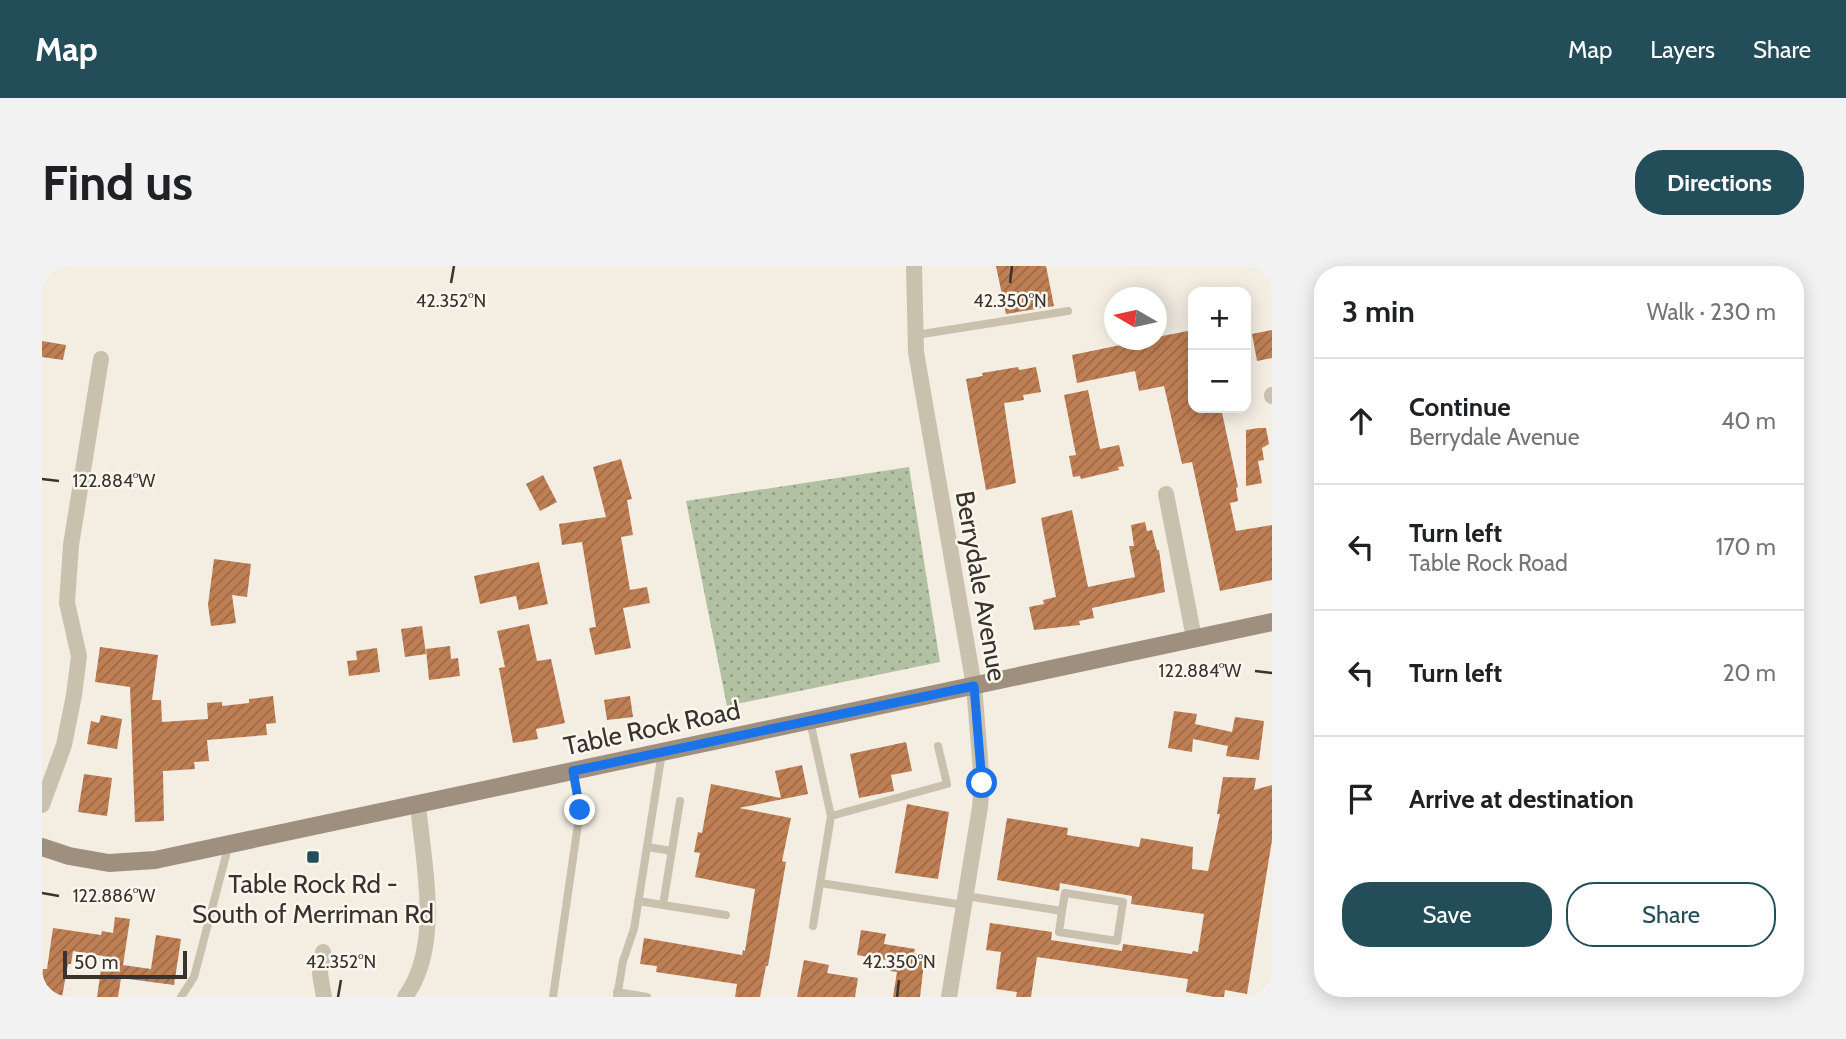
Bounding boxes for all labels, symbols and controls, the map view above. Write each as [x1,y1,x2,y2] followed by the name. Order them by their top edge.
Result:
[35,29,98,69] text: Map
[1568,35,1612,64] text: Map
[1650,35,1715,64] text: Layers
[1753,35,1811,64] text: Share
[1635,150,1804,215] button: Directions
[42,153,193,212] text: Find us
[1104,287,1167,350] north arrow
[1188,287,1251,413] map controls
[1188,287,1251,350] button: +
[416,290,486,312] text: 42.352°N
[973,290,1047,312] text: 42.350°N
[1342,293,1415,330] text: 3 min
[1647,298,1776,326] text: Walk · 230 m
[1188,350,1251,413] button: −
[1409,391,1511,423] text: Continue
[1342,402,1380,440] icon: ahead
[1721,407,1776,435] text: 40 m
[1409,423,1579,451] text: Berrydale Avenue
[73,470,155,492] text: 122.884°W
[949,488,1013,684] street label: Berrydale Avenue
[1409,517,1502,549] text: Turn left
[1342,528,1380,566] icon: left
[1716,533,1776,561] text: 170 m
[1409,549,1568,577] text: Table Rock Road
[1342,654,1380,692] icon: left
[1409,657,1502,689] text: Turn left
[1723,659,1776,687] text: 20 m
[1159,660,1241,682] text: 122.884°W
[561,694,743,762] street label: Table Rock Road
[966,767,997,798] route start
[1342,780,1380,818] icon: arrive
[1409,783,1634,815] text: Arrive at destination
[564,794,595,825] route end
[305,849,321,865] marker: Table Rock Rd - South of Merriman Rd
[192,868,434,930] place label: Table Rock Rd - South of Merriman Rd
[1342,882,1552,947] button: Save
[1566,882,1776,947] button: Share
[73,885,155,907] text: 122.886°W
[63,948,187,980] scale bar
[74,951,118,974] text: 50 m
[306,951,376,973] text: 42.352°N
[862,951,936,973] text: 42.350°N

